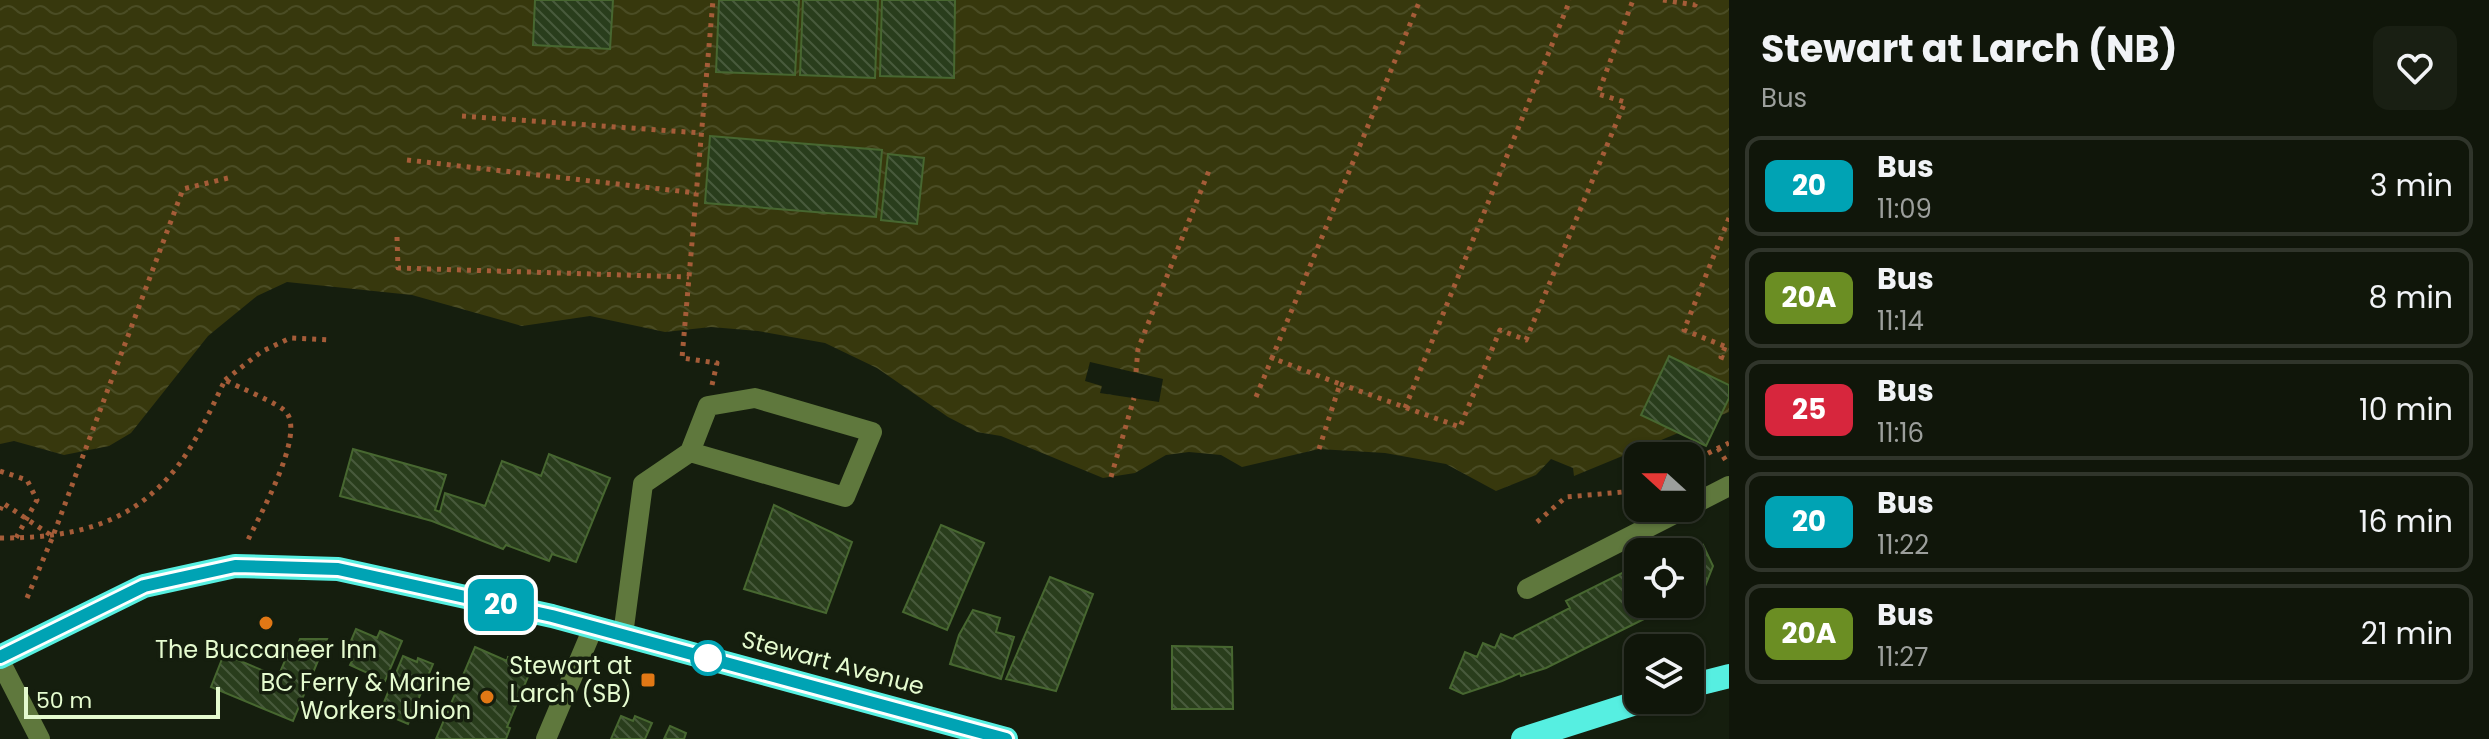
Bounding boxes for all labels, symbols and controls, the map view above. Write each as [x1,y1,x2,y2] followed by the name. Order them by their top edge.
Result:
[1761,22,2178,75] text: Stewart at Larch (NB)
[2373,26,2457,110] button: heart
[1761,80,1807,116] text: Bus
[1877,145,1934,188] text: Bus
[2370,164,2453,207] text: 3 min
[1792,166,1826,205] text: 20
[1877,191,1932,227] text: 11:09
[1877,257,1934,300] text: Bus
[2369,276,2453,319] text: 8 min
[1782,278,1836,317] text: 20A
[1877,303,1924,339] text: 11:14
[1877,369,1934,412] text: Bus
[2359,388,2453,431] text: 10 min
[1792,390,1826,429] text: 25
[1877,415,1924,451] text: 11:16
[1624,442,1704,522] north arrow
[1624,442,1704,714] map controls
[1877,481,1934,524] text: Bus
[2359,500,2453,543] text: 16 min
[1792,502,1826,541] text: 20
[1877,527,1929,563] text: 11:22
[1624,538,1704,618] button: locate
[465,579,537,631] line badge: 20
[484,585,518,624] text: 20
[1877,593,1934,636] text: Bus
[2361,612,2453,655] text: 21 min
[257,614,275,632] marker: The Buccaneer Inn
[1782,614,1836,653] text: 20A
[738,622,928,703] street label: Stewart Avenue
[155,633,377,666] place label: The Buccaneer Inn
[1624,634,1704,714] button: layers
[1877,639,1928,675] text: 11:27
[691,641,725,675] unlabelled marker
[509,649,632,710] place label: Stewart at Larch (SB)
[260,666,471,727] place label: BC Ferry & Marine Workers Union
[639,671,657,689] marker: Stewart at Larch (SB)
[24,683,220,719] scale bar
[36,685,92,716] text: 50 m
[478,688,496,706] marker: BC Ferry & Marine Workers Union

